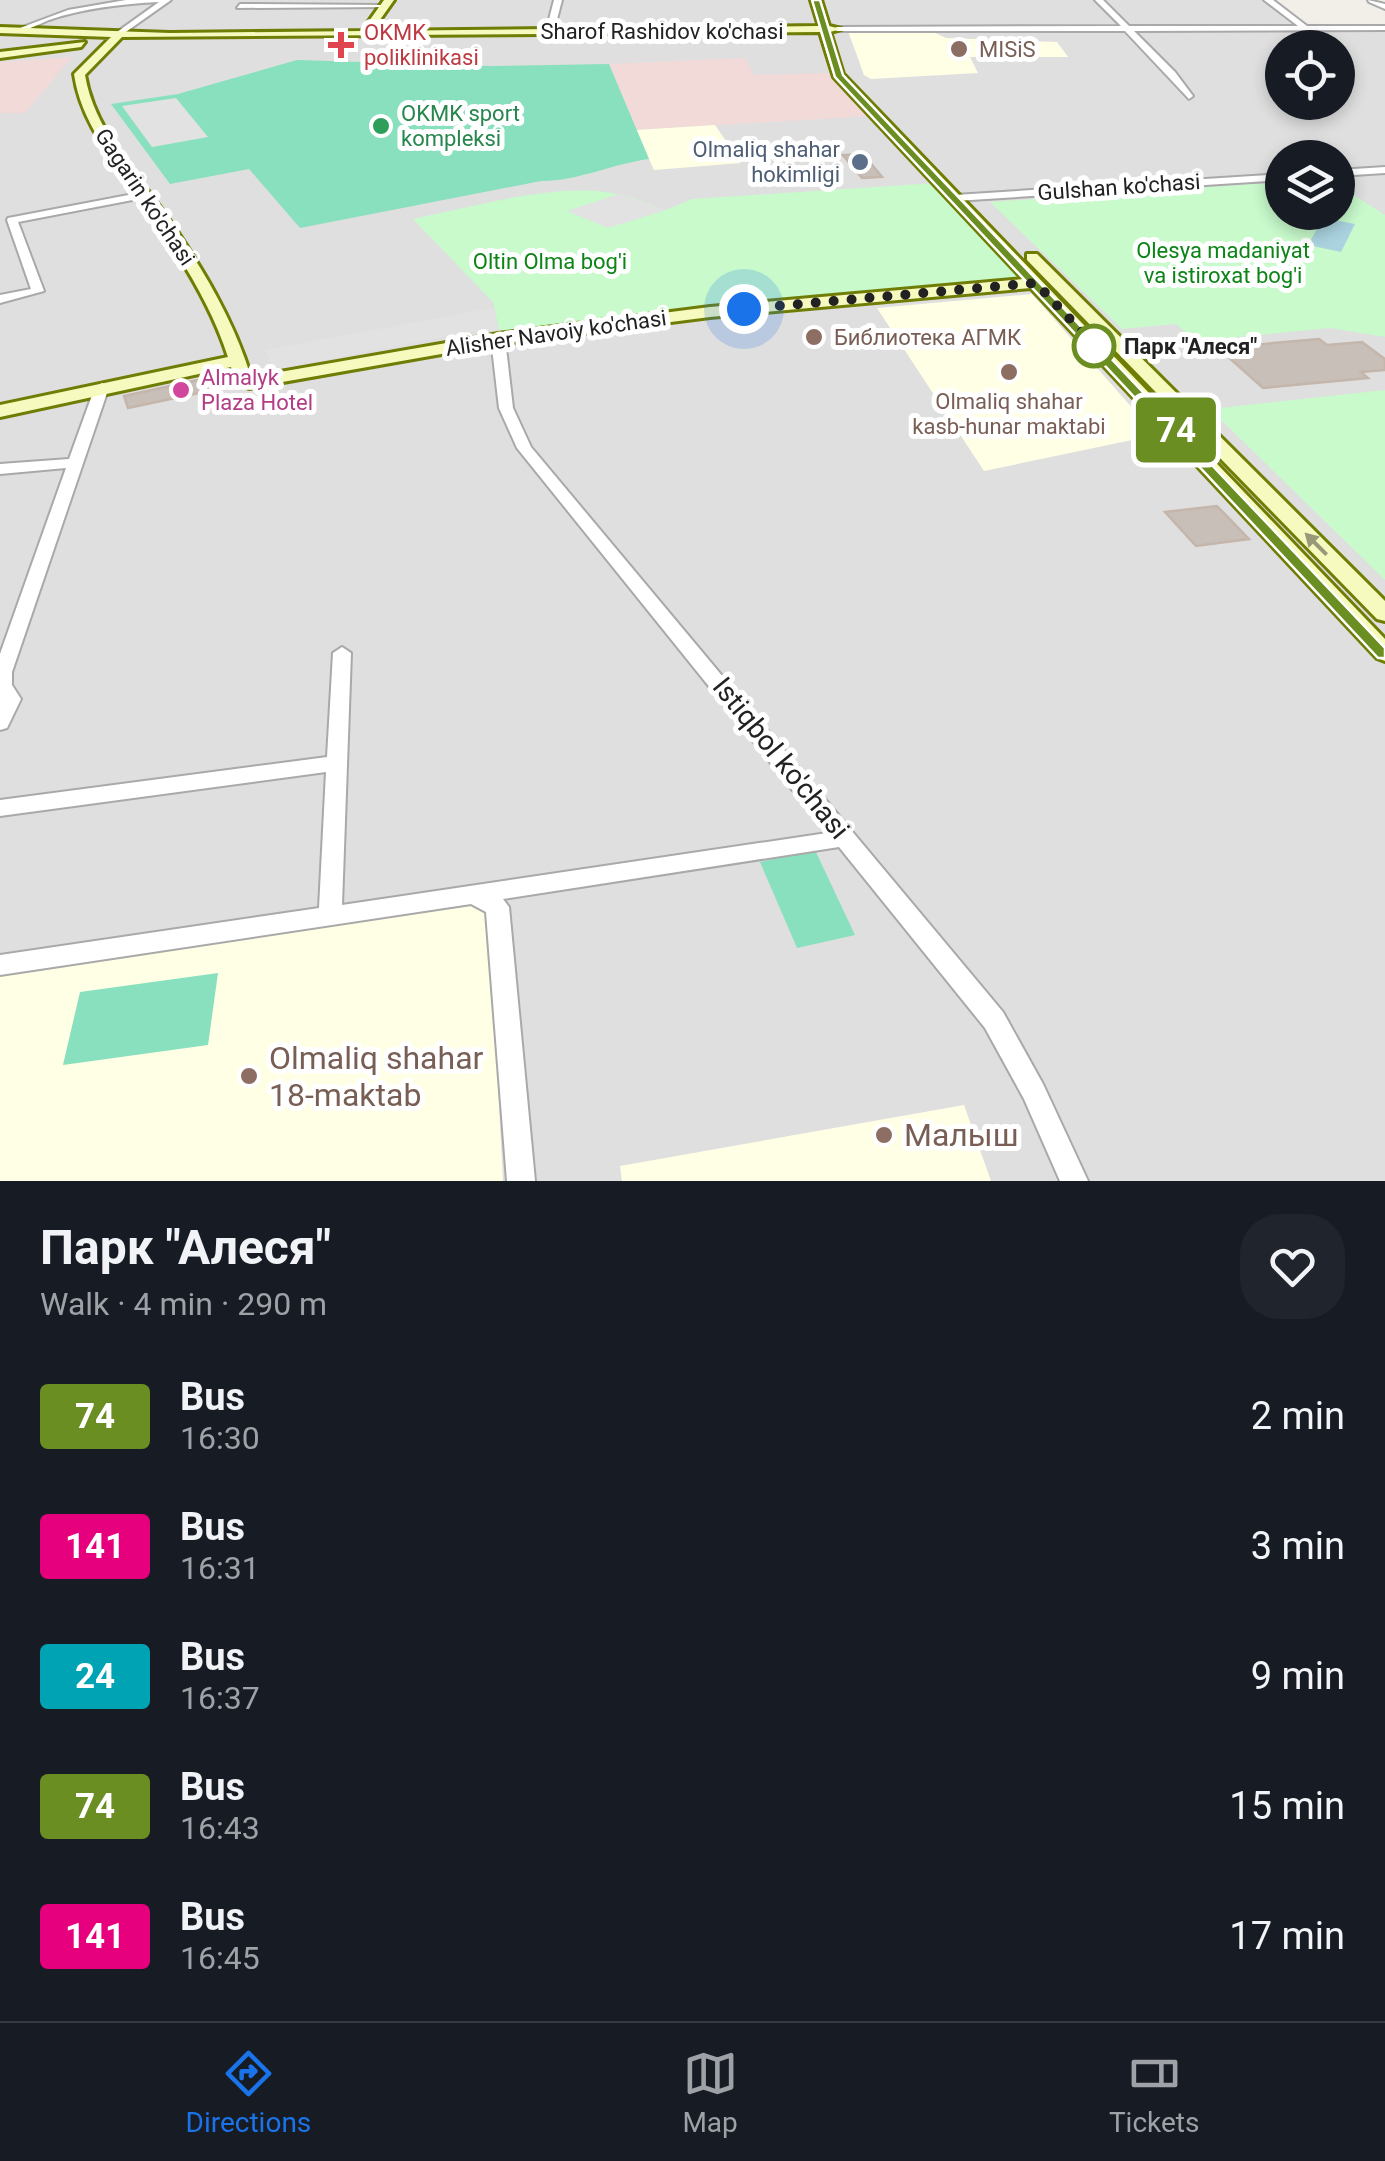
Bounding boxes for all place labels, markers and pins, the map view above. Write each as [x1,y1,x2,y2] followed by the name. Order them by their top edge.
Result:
[364,20,479,70] place label: OKMK poliklinikasi
[328,32,354,58] marker: OKMK poliklinikasi
[979,37,1036,62] place label: MISiS
[948,38,970,60] marker: MISiS
[401,101,520,151] place label: OKMK sport kompleksi
[370,115,392,137] marker: OKMK sport kompleksi
[693,137,841,187] place label: Olmaliq shahar hokimligi
[849,151,871,173] marker: Olmaliq shahar hokimligi
[834,325,1022,350] place label: Библиотека АГМК
[1073,325,1115,367] marker: Парк "Алеся"
[803,326,825,348] marker: Библиотека АГМК
[1124,334,1257,359] place label: Парк "Алеся"
[998,361,1020,383] marker: Olmaliq shahar kasb-hunar maktabi
[201,365,313,415] place label: Almalyk Plaza Hotel
[170,379,192,401] marker: Almalyk Plaza Hotel
[912,389,1106,439] place label: Olmaliq shahar kasb-hunar maktabi
[269,1039,484,1114] place label: Olmaliq shahar 18-maktab
[238,1065,260,1087] marker: Olmaliq shahar 18-maktab
[904,1116,1019,1154] place label: Малыш
[873,1124,895,1146] marker: Малыш

